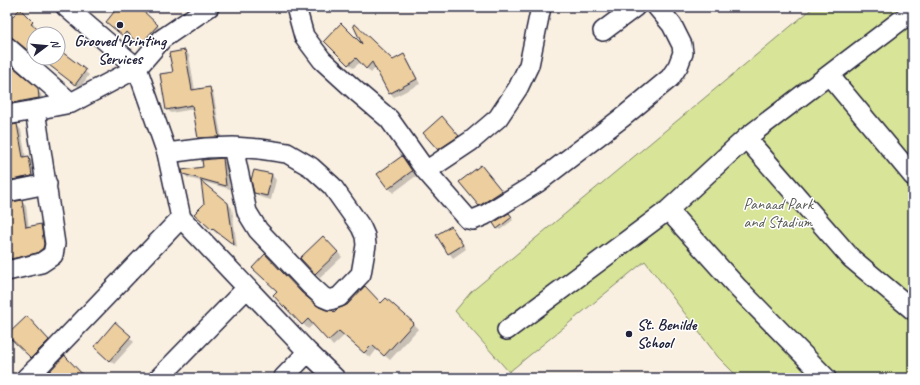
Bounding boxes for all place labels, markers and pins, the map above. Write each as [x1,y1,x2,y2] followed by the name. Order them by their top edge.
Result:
[115,20,125,30] marker: Grooved Printing Services
[74,31,168,69] place label: Grooved Printing Services
[637,315,698,353] place label: St. Benilde School
[624,329,634,339] marker: St. Benilde School

